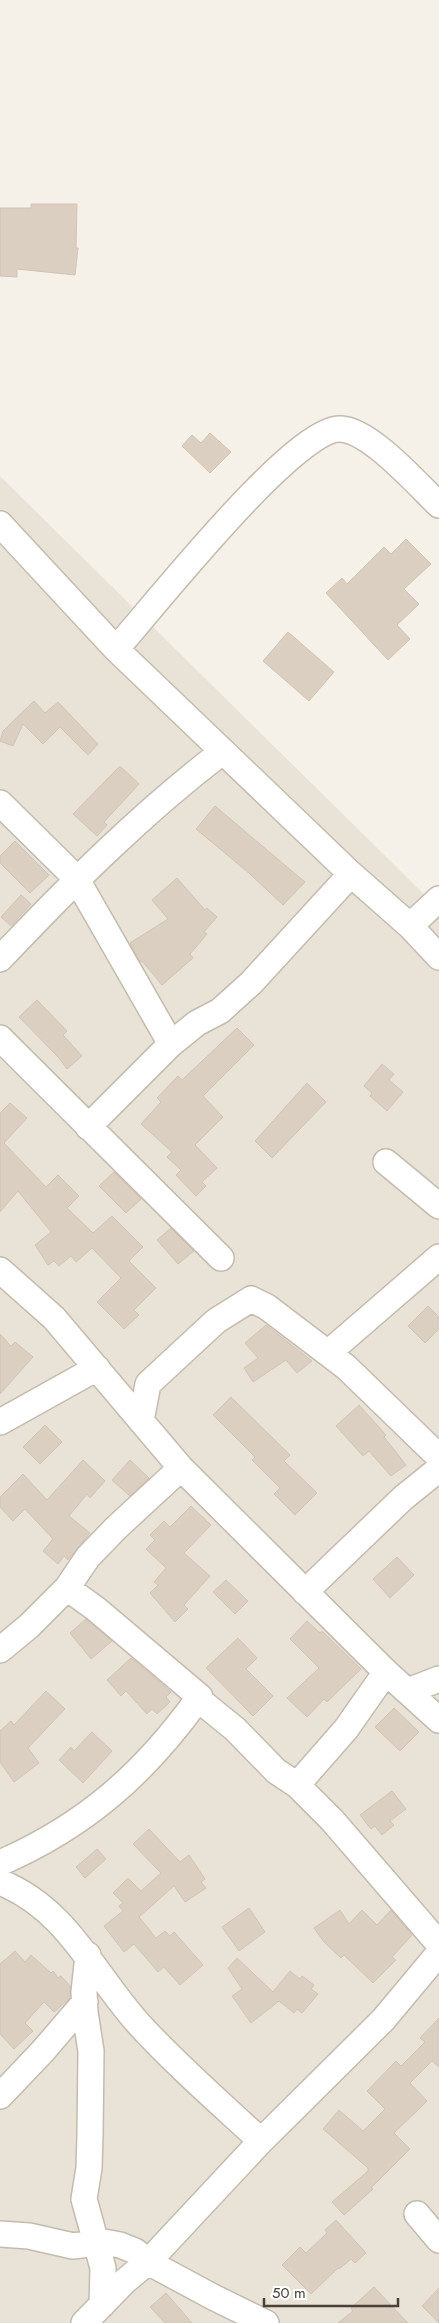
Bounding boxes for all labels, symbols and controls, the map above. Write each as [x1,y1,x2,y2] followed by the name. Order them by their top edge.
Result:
[264,2276,398,2308] scale bar
[272,2282,306,2304] text: 50 m

